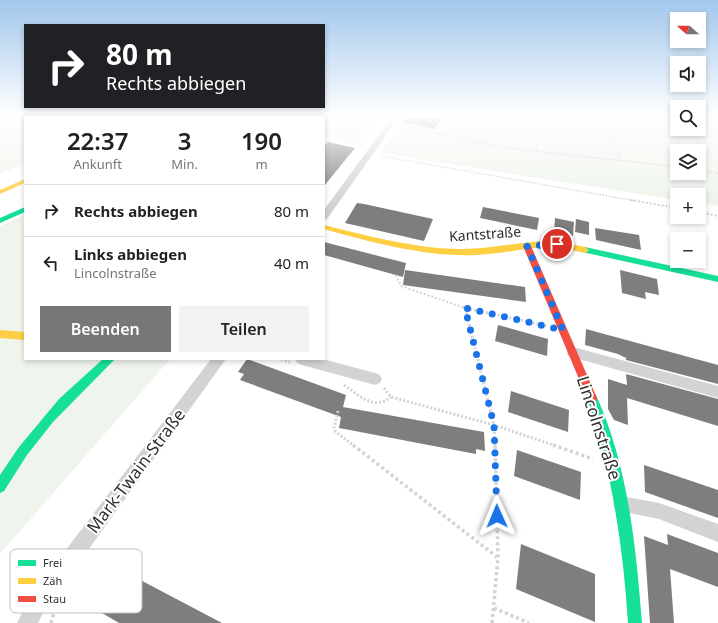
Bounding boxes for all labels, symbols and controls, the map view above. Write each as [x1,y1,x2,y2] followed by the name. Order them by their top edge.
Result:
[670,12,706,48] north arrow
[670,12,706,268] map controls
[106,35,173,73] text: 80 m
[40,40,92,92] icon: right
[670,56,706,92] button: sound
[106,71,246,95] text: Rechts abbiegen
[670,100,706,136] button: search
[67,124,128,157] text: 22:37
[178,124,192,157] text: 3
[241,124,282,157] text: 190
[670,144,706,180] button: layers
[73,155,122,173] text: Ankunft
[171,155,198,173] text: Min.
[255,155,268,173] text: m
[670,188,706,224] button: +
[40,200,62,222] icon: right
[74,201,198,221] text: Rechts abbiegen
[274,201,309,221] text: 80 m
[448,222,522,245] street label: Kantstraße
[540,227,574,261] pin
[670,232,706,268] button: −
[546,233,568,255] icon: arrive
[74,244,187,264] text: Links abbiegen
[40,252,62,274] icon: left
[274,253,309,273] text: 40 m
[74,264,157,282] text: Lincolnstraße
[40,306,171,352] button: Beenden
[179,306,309,352] button: Teilen
[572,373,627,483] street label: Lincolnstraße
[81,404,190,538] street label: Mark-Twain-Straße
[476,495,518,537] position arrow
[10,549,142,613] legend
[43,555,62,570] text: Frei
[43,573,62,588] text: Zäh
[43,591,66,606] text: Stau

